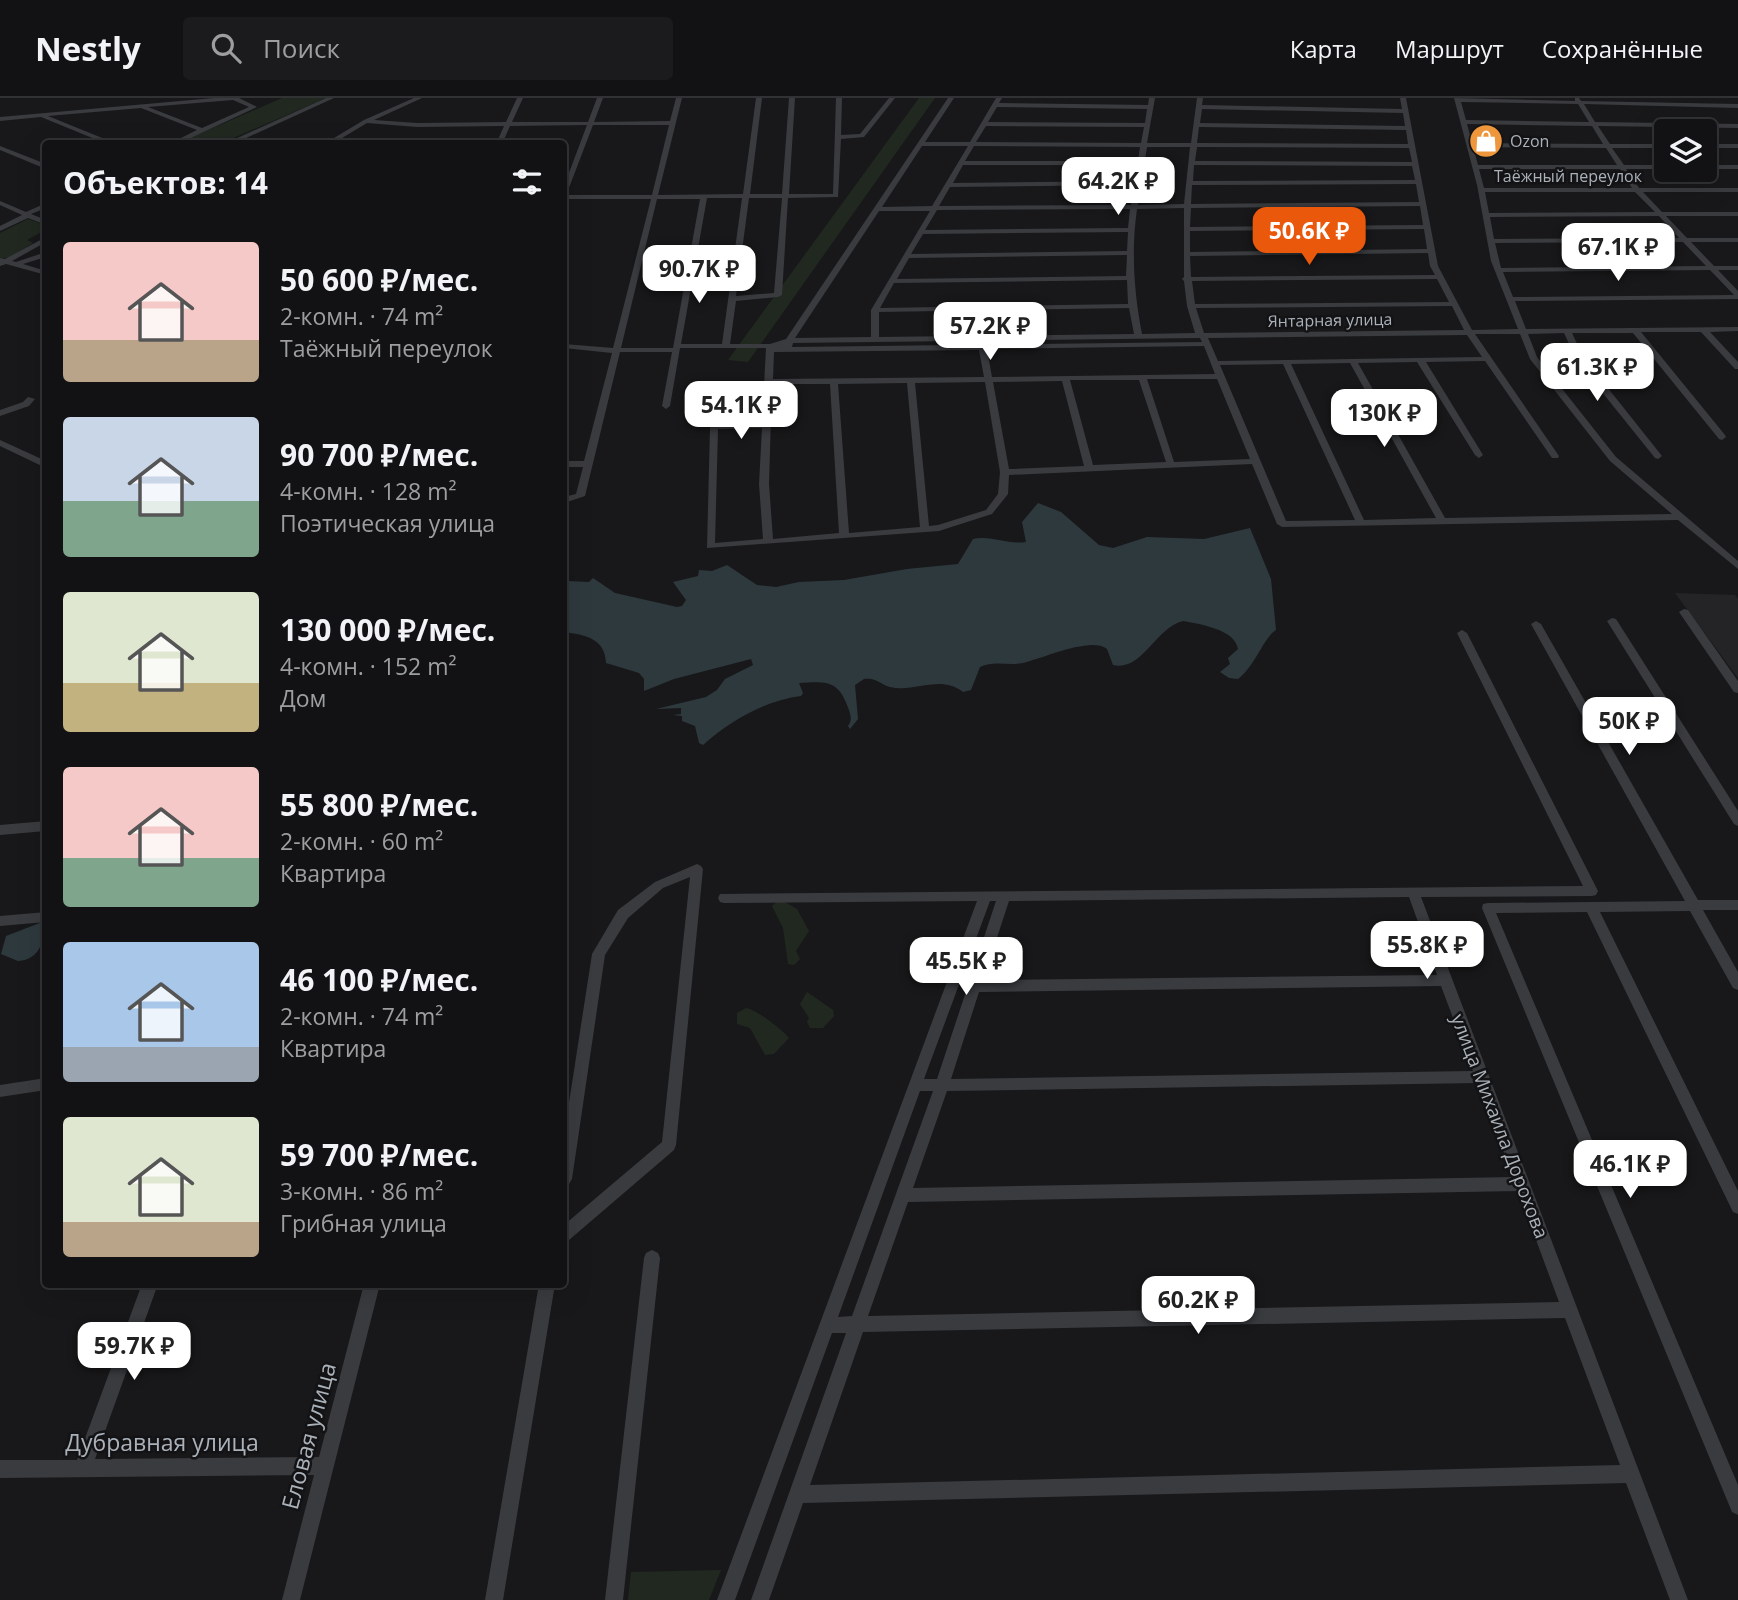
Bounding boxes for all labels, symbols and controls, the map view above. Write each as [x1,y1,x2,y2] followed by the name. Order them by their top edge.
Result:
[183,17,673,80] search box
[35,26,141,71] text: Nestly
[207,29,245,67] icon: search
[263,30,340,66] text: Поиск
[1290,32,1357,65] text: Карта
[1395,32,1504,65] text: Маршрут
[1542,32,1703,65] text: Сохранённые
[1654,119,1717,182] map controls
[1654,119,1717,182] button: layers
[1467,122,1505,160] shop icon: Ozon
[1510,130,1549,152] place label: Ozon
[1053,158,1183,217] pin: 64.2K ₽
[63,162,268,203] text: Объектов: 14
[508,163,546,201] icon: filters
[1078,164,1158,196] text: 64.2K ₽
[1494,165,1643,187] street label: Таёжный переулок
[1244,208,1374,267] pin: 50.6K ₽
[1269,214,1349,246] text: 50.6K ₽
[1553,223,1683,283] pin: 67.1K ₽
[1578,230,1658,262] text: 67.1K ₽
[634,246,764,305] pin: 90.7K ₽
[659,252,739,284] text: 90.7K ₽
[280,259,478,300] text: 50 600 ₽/мес.
[119,270,203,354] icon: home
[280,300,443,332] text: 2-комн. · 74 m²
[925,302,1055,362] pin: 57.2K ₽
[1267,308,1393,332] street label: Янтарная улица
[950,309,1030,341] text: 57.2K ₽
[280,332,493,364] text: Таёжный переулок
[1532,344,1662,403] pin: 61.3K ₽
[1557,350,1637,382] text: 61.3K ₽
[676,382,806,441] pin: 54.1K ₽
[701,388,781,420] text: 54.1K ₽
[1327,390,1441,449] pin: 130K ₽
[1347,396,1421,428] text: 130K ₽
[280,434,478,475] text: 90 700 ₽/мес.
[119,445,203,529] icon: home
[280,475,456,507] text: 4-комн. · 128 m²
[280,507,495,539] text: Поэтическая улица
[280,609,495,650] text: 130 000 ₽/мес.
[119,620,203,704] icon: home
[280,650,456,682] text: 4-комн. · 152 m²
[280,682,326,714] text: Дом
[1580,698,1678,757] pin: 50K ₽
[1599,704,1659,736] text: 50K ₽
[280,784,478,825] text: 55 800 ₽/мес.
[119,795,203,879] icon: home
[280,825,443,857] text: 2-комн. · 60 m²
[280,857,386,889] text: Квартира
[1362,922,1492,981] pin: 55.8K ₽
[1387,928,1467,960] text: 55.8K ₽
[901,937,1031,997] pin: 45.5K ₽
[926,944,1006,976] text: 45.5K ₽
[280,959,478,1000] text: 46 100 ₽/мес.
[119,970,203,1054] icon: home
[280,1000,443,1032] text: 2-комн. · 74 m²
[1445,1010,1555,1242] street label: улица Михаила Дорохова
[280,1032,386,1064] text: Квартира
[280,1134,478,1175] text: 59 700 ₽/мес.
[1565,1140,1695,1200] pin: 46.1K ₽
[119,1145,203,1229] icon: home
[1590,1147,1670,1179] text: 46.1K ₽
[280,1175,443,1207] text: 3-комн. · 86 m²
[280,1207,447,1239] text: Грибная улица
[1133,1276,1263,1336] pin: 60.2K ₽
[1158,1283,1238,1315] text: 60.2K ₽
[69,1322,199,1382] pin: 59.7K ₽
[94,1329,174,1361] text: 59.7K ₽
[273,1359,343,1513] street label: Еловая улица
[65,1426,259,1458] street label: Дубравная улица

